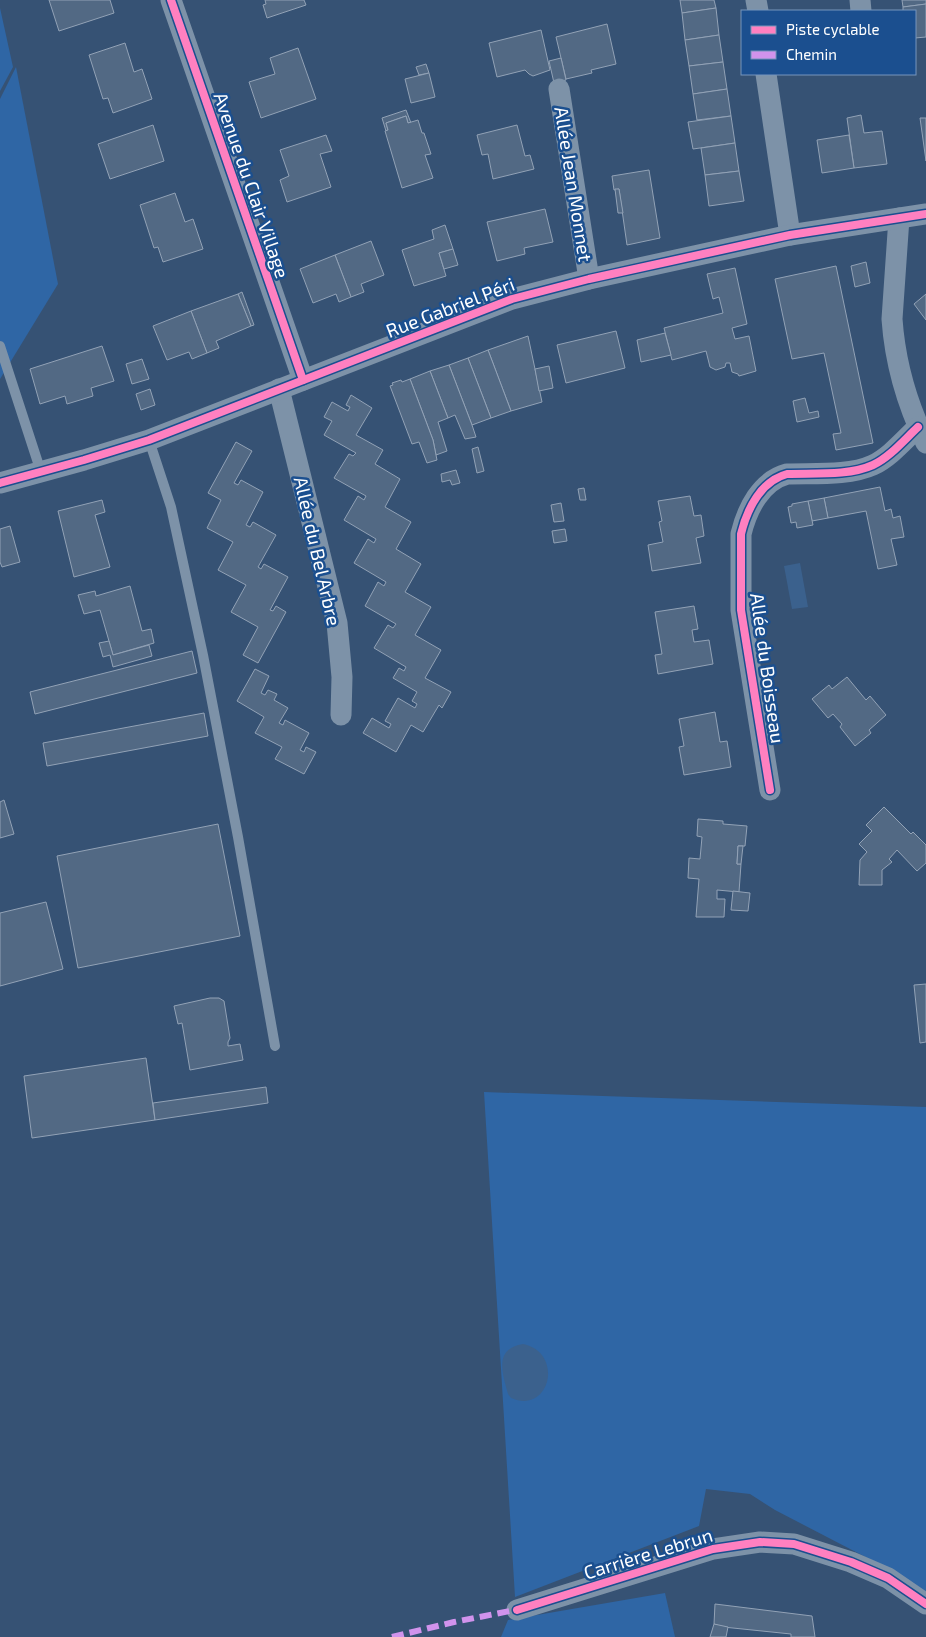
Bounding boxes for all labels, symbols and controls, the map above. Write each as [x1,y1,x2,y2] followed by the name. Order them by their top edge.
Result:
[741,10,916,75] legend
[786,20,880,38] text: Piste cyclable
[786,45,837,63] text: Chemin
[209,89,295,281] street label: Avenue du Clair Village
[550,105,598,263] street label: Allée Jean Monnet
[382,272,518,342] street label: Rue Gabriel Péri
[290,474,346,628] street label: Allée du Bel Arbre
[746,591,790,745] street label: Allée du Boisseau
[581,1522,715,1584] street label: Carrière Lebrun

